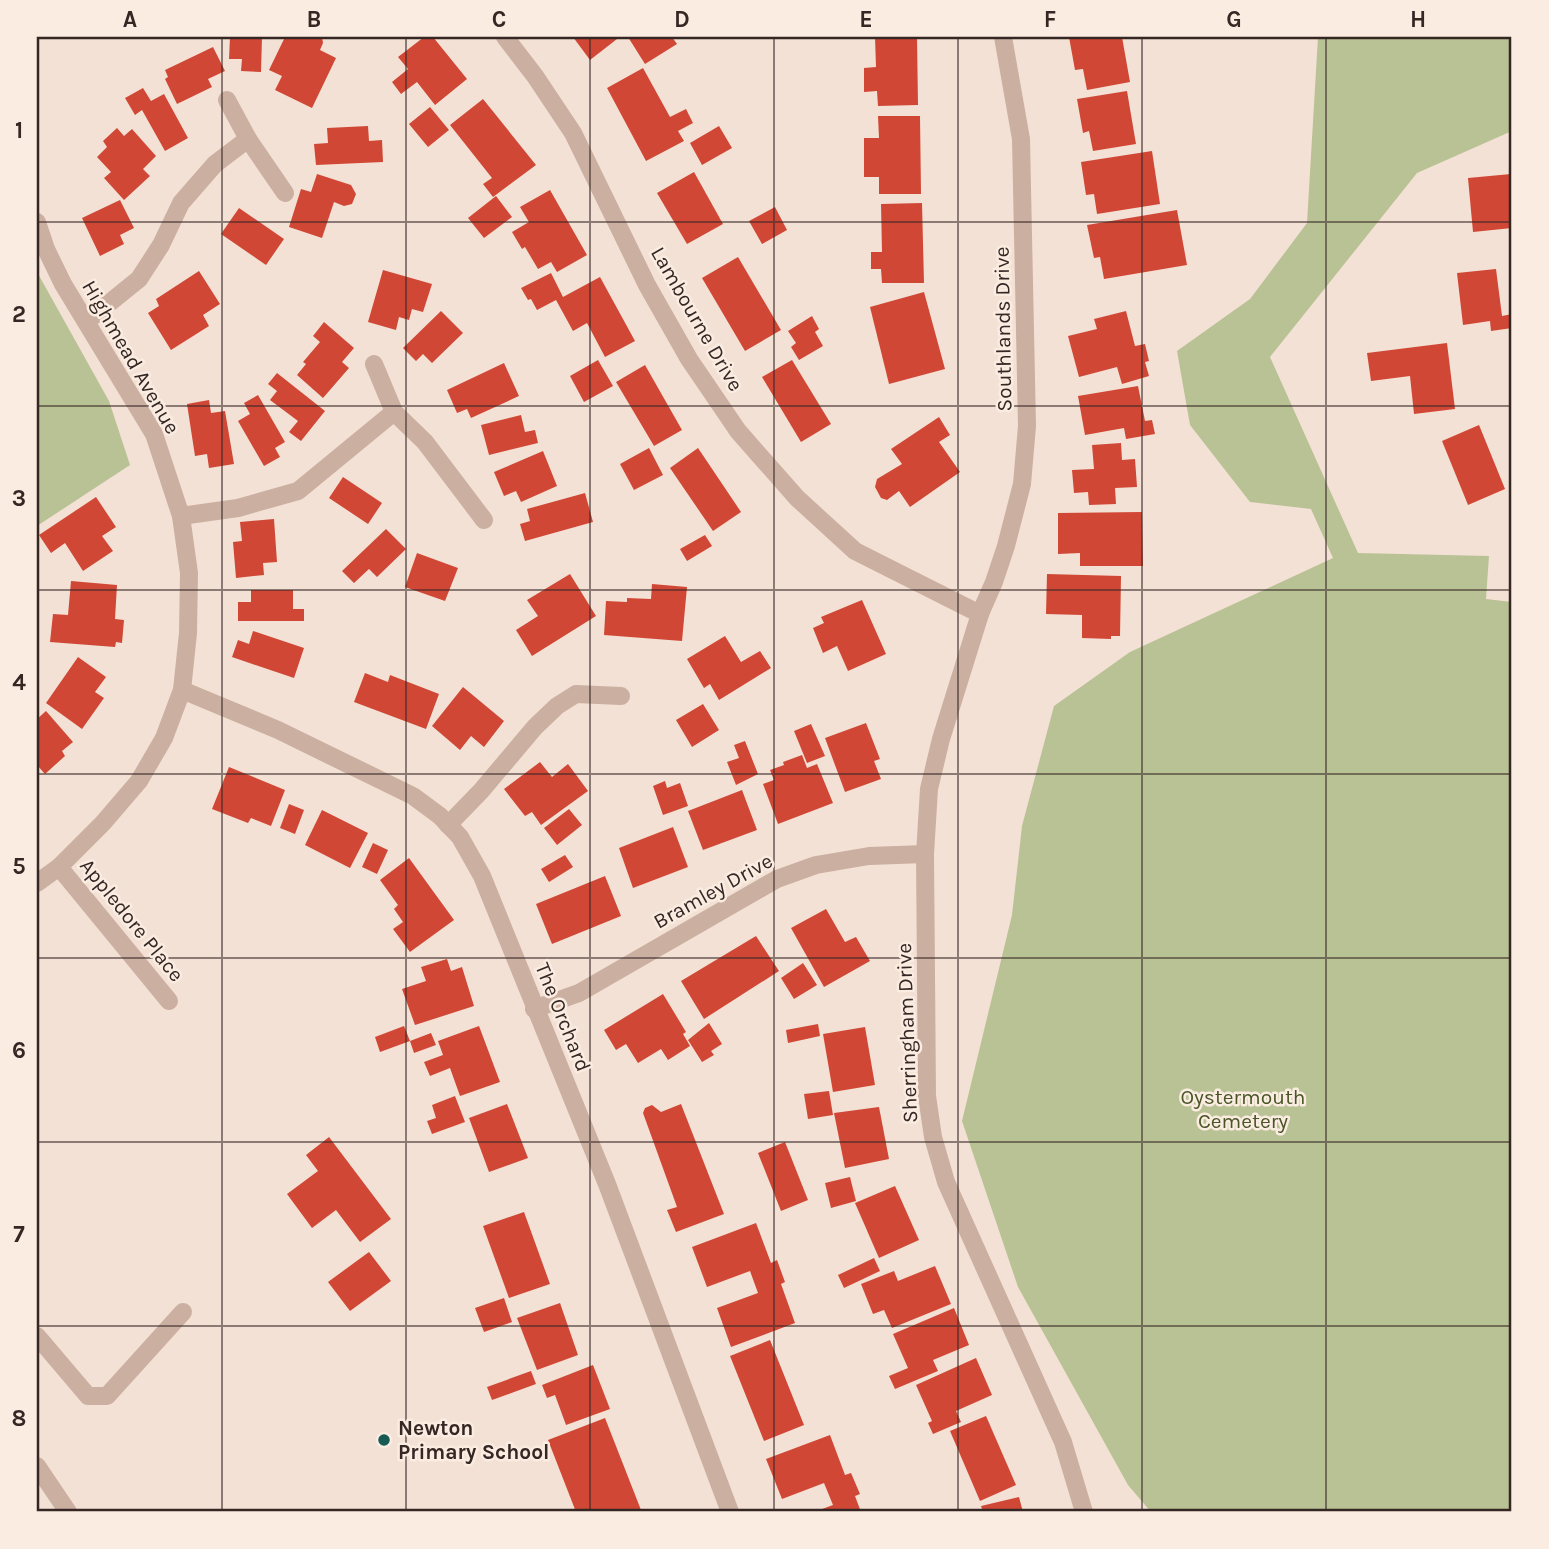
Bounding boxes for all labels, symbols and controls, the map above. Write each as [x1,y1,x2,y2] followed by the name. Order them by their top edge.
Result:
[123,6,137,33] text: A
[307,6,321,33] text: B
[492,6,506,33] text: C
[674,6,690,33] text: D
[859,6,873,33] text: E
[1044,6,1056,33] text: F
[1226,6,1242,33] text: G
[1410,6,1426,33] text: H
[15,117,23,144] text: 1
[646,243,748,395] street label: Lambourne Drive
[990,246,1016,412] street label: Southlands Drive
[77,276,185,438] street label: Highmead Avenue
[12,301,26,328] text: 2
[12,485,26,512] text: 3
[12,669,26,696] text: 4
[649,848,777,934] street label: Bramley Drive
[12,853,26,880] text: 5
[75,854,189,986] street label: Appledore Place
[892,943,922,1123] street label: Sherringham Drive
[530,959,596,1075] street label: The Orchard
[12,1037,26,1064] text: 6
[1180,1085,1306,1133] park label: Oystermouth Cemetery
[13,1221,25,1248] text: 7
[12,1405,26,1432] text: 8
[398,1416,549,1464] place label: Newton Primary School
[376,1432,392,1448] marker: Newton Primary School

